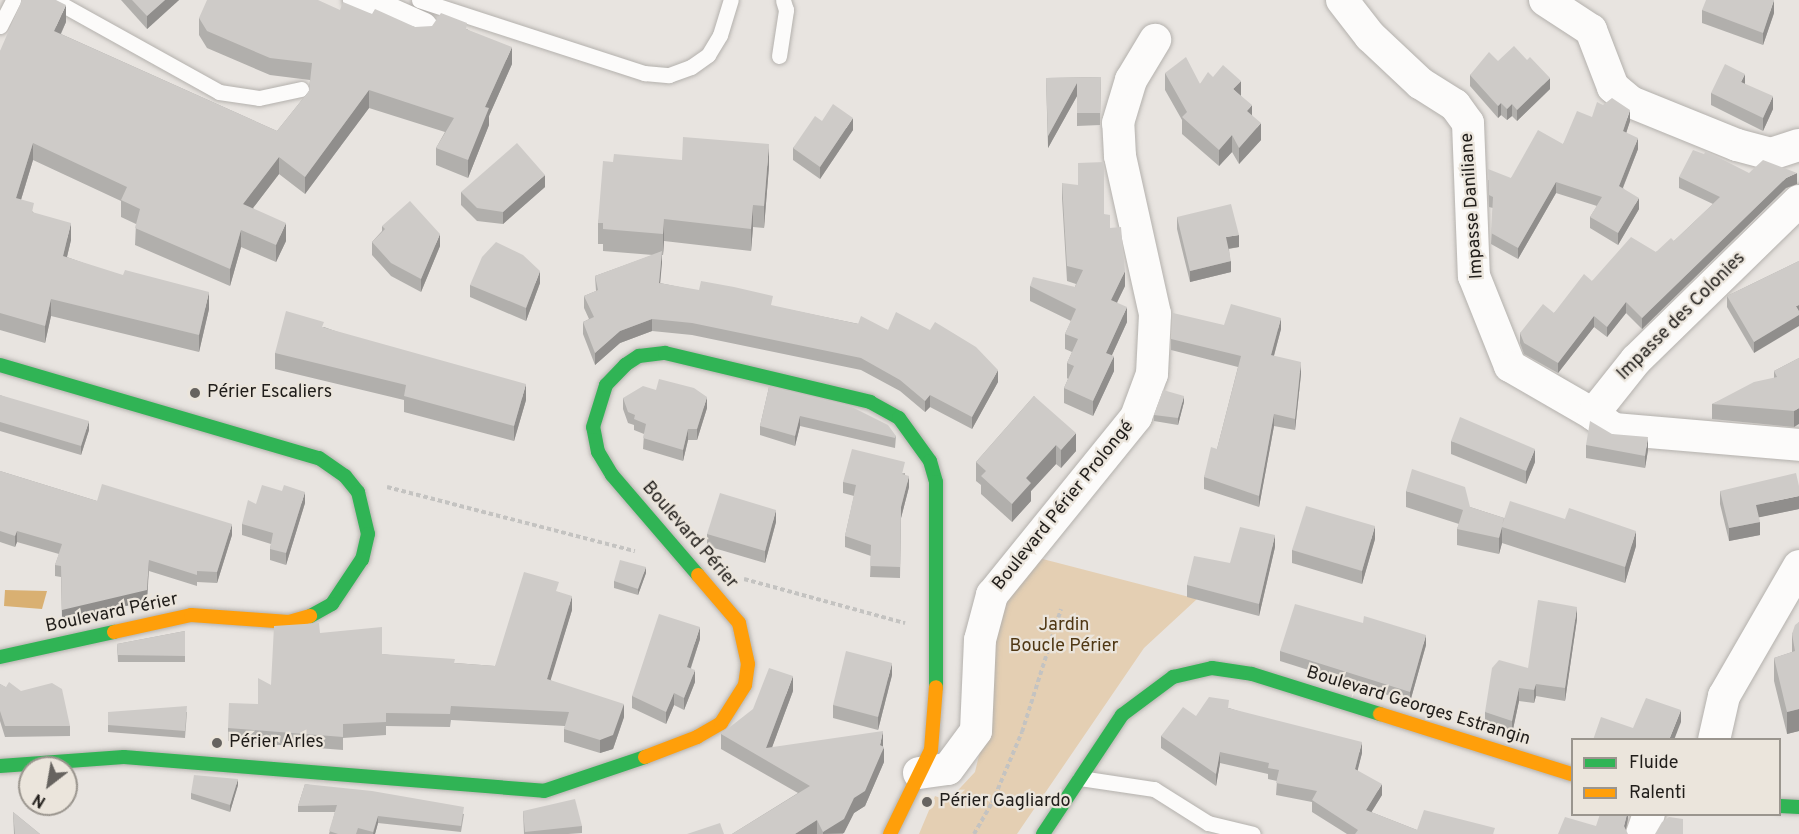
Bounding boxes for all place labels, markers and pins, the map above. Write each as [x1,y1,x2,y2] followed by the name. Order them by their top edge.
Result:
[207,382,332,404] place label: Périer Escaliers
[188,386,202,400] marker: Périer Escaliers
[229,732,324,754] place label: Périer Arles
[210,736,224,750] marker: Périer Arles
[939,791,1071,813] place label: Périer Gagliardo
[920,795,934,809] marker: Périer Gagliardo

